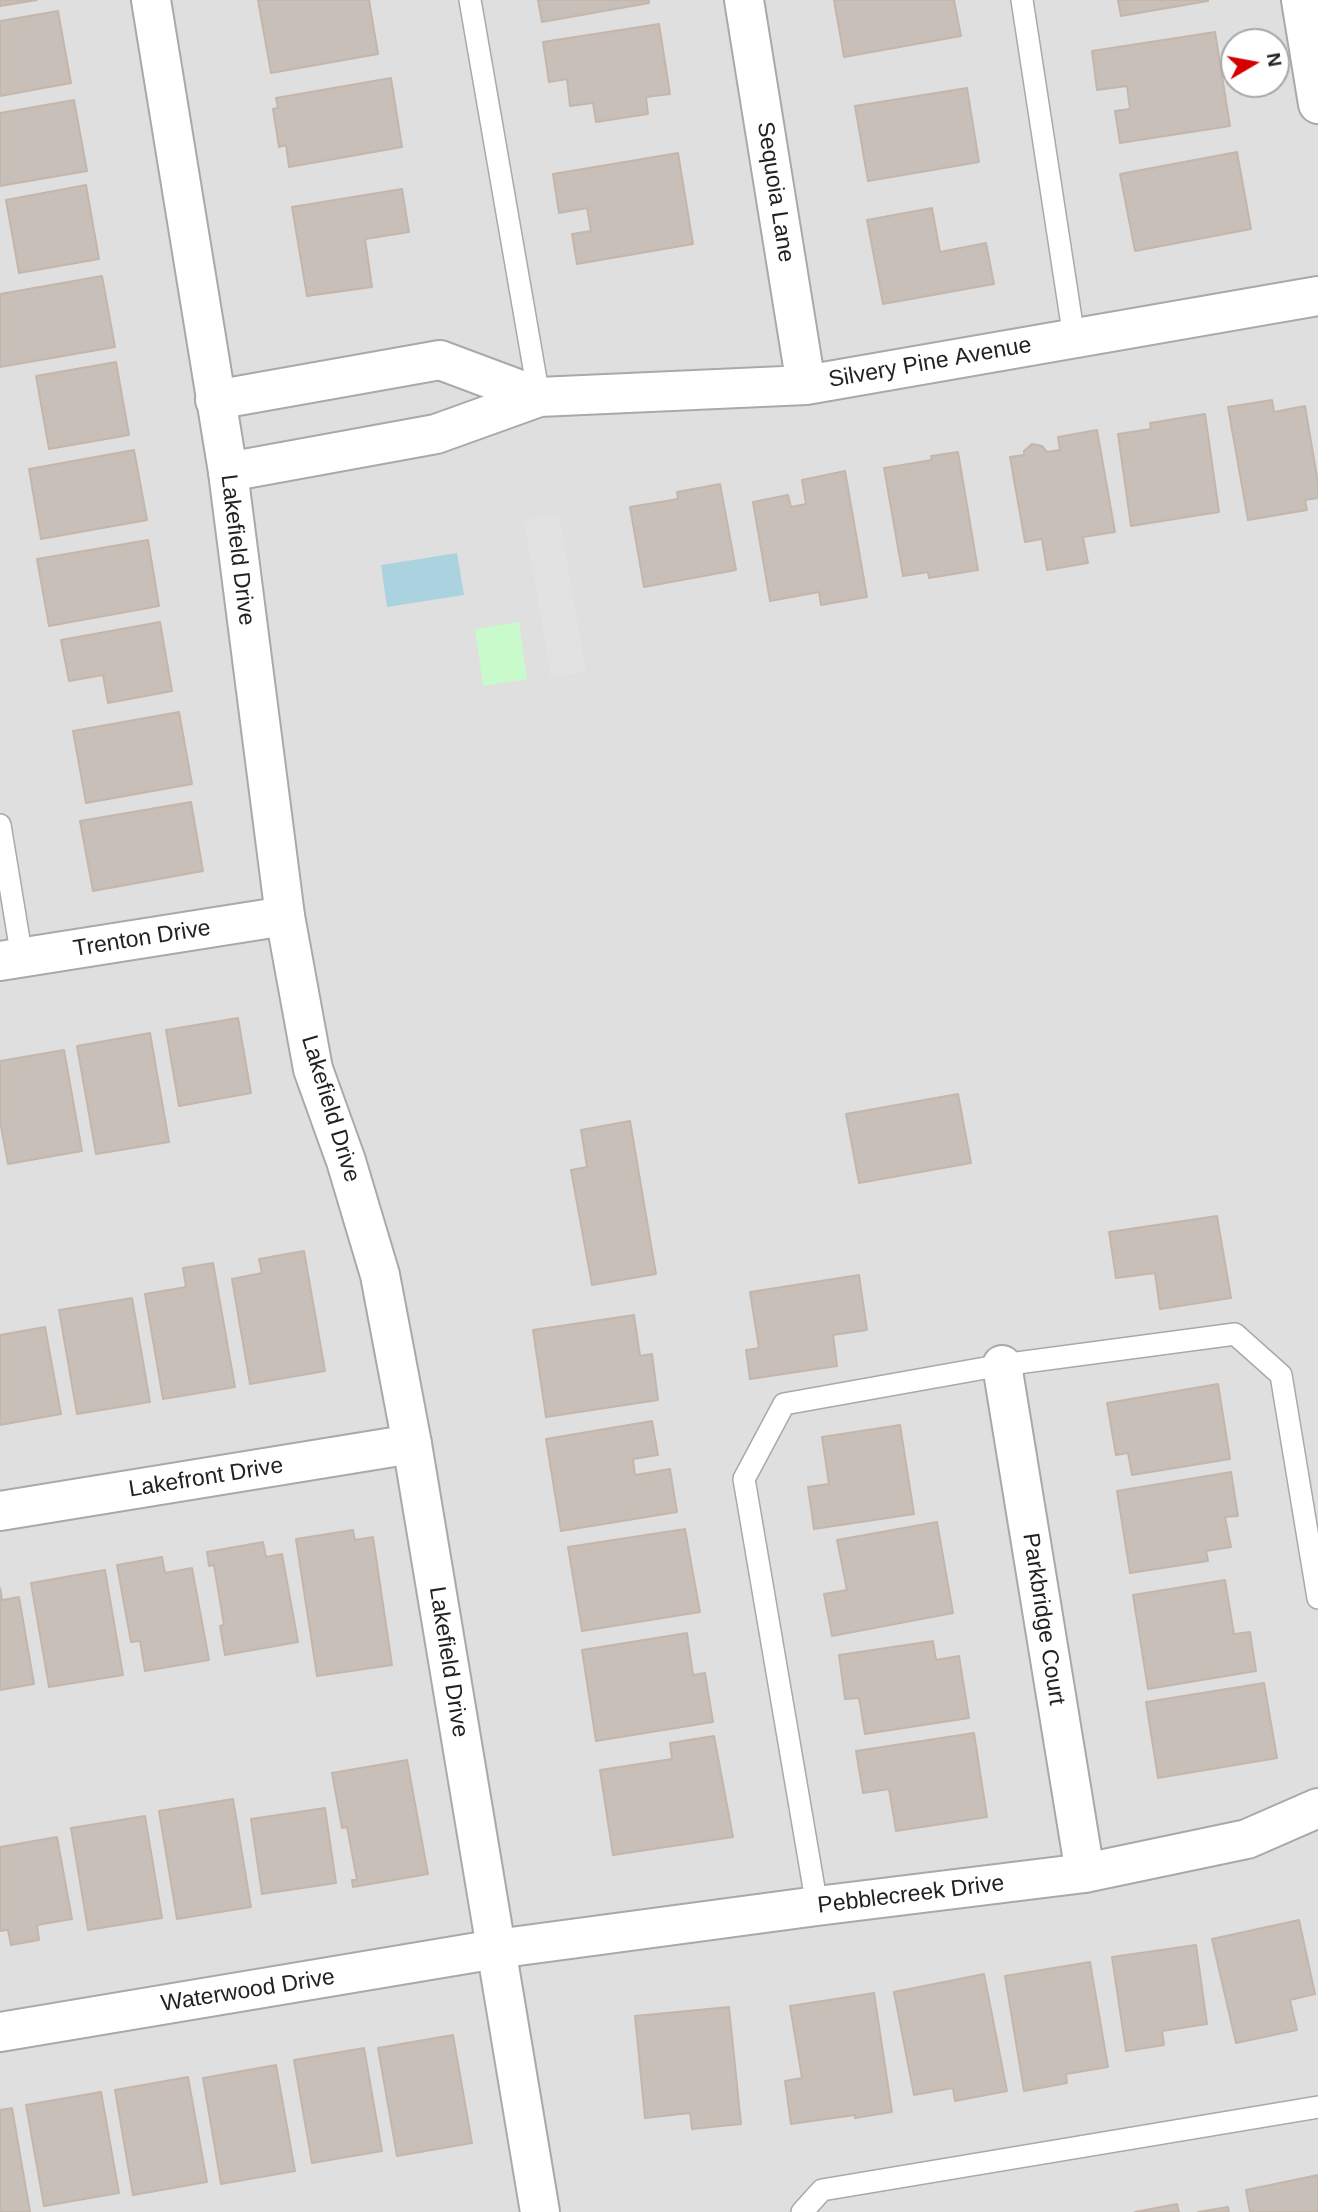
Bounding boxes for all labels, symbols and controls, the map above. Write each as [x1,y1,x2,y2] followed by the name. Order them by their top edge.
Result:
[1220,28,1290,98] north arrow
[1263,51,1286,68] text: N
[750,120,800,264] street label: Sequoia Lane
[826,332,1034,394] street label: Silvery Pine Avenue
[214,473,260,627] street label: Lakefield Drive
[71,915,213,963] street label: Trenton Drive
[295,1032,365,1186] street label: Lakefield Drive
[127,1452,285,1504] street label: Lakefront Drive
[1016,1531,1070,1707] street label: Parkbridge Court
[422,1585,474,1739] street label: Lakefield Drive
[816,1870,1006,1920] street label: Pebblecreek Drive
[159,1964,337,2018] street label: Waterwood Drive

